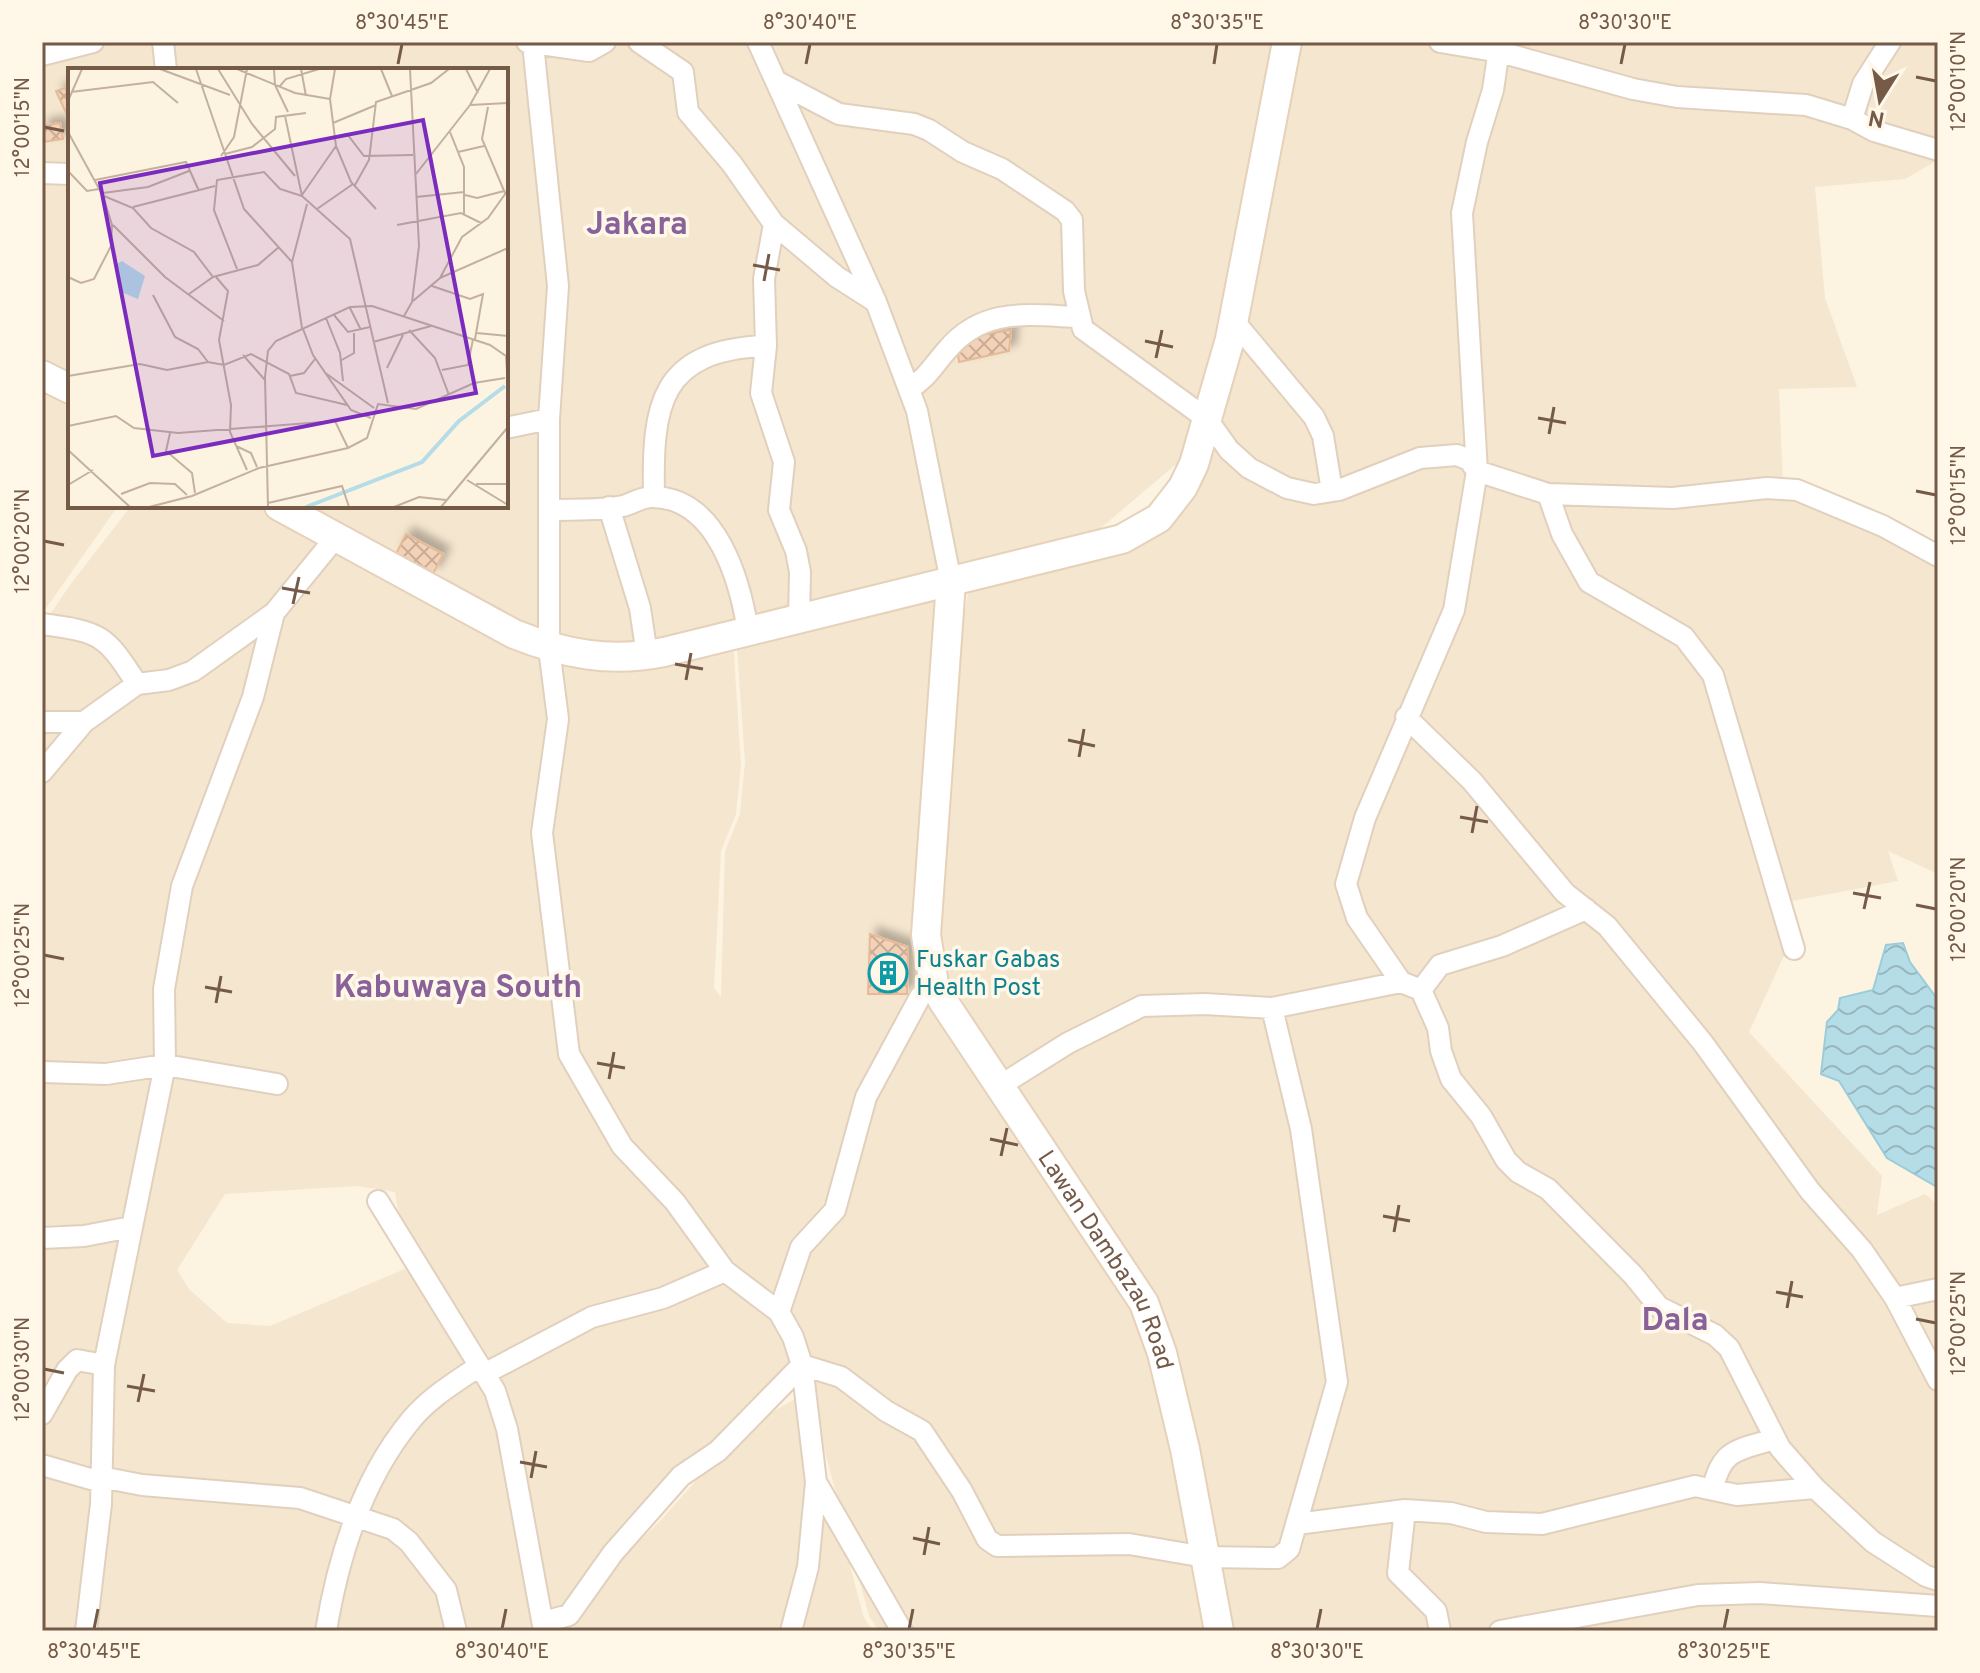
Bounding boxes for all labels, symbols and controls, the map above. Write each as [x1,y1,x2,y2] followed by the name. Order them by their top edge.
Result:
[355,11,449,37] text: 8°30'45"E
[763,11,857,37] text: 8°30'40"E
[1170,11,1264,37] text: 8°30'35"E
[1578,11,1672,37] text: 8°30'30"E
[1947,31,1973,131] text: 12°00'10"N
[1840,60,1920,140] north arrow
[68,68,508,508] inset map
[11,77,37,177] text: 12°00'15"N
[1866,102,1887,132] text: N
[586,206,688,246] district label: Jakara
[1947,445,1973,545] text: 12°00'15"N
[11,489,37,593] text: 12°00'20"N
[1947,857,1973,961] text: 12°00'20"N
[11,903,37,1007] text: 12°00'25"N
[916,946,1060,1004] place label: Fuskar Gabas Health Post
[867,952,909,994] building icon: Fuskar Gabas Health Post
[334,969,582,1009] district label: Kabuwaya South
[1030,1146,1178,1373] street label: Lawan Dambazau Road
[1947,1271,1973,1375] text: 12°00'25"N
[1641,1302,1709,1342] district label: Dala
[11,1317,37,1421] text: 12°00'30"N
[47,1640,141,1666] text: 8°30'45"E
[455,1640,549,1666] text: 8°30'40"E
[862,1640,956,1666] text: 8°30'35"E
[1270,1640,1364,1666] text: 8°30'30"E
[1677,1640,1771,1666] text: 8°30'25"E

